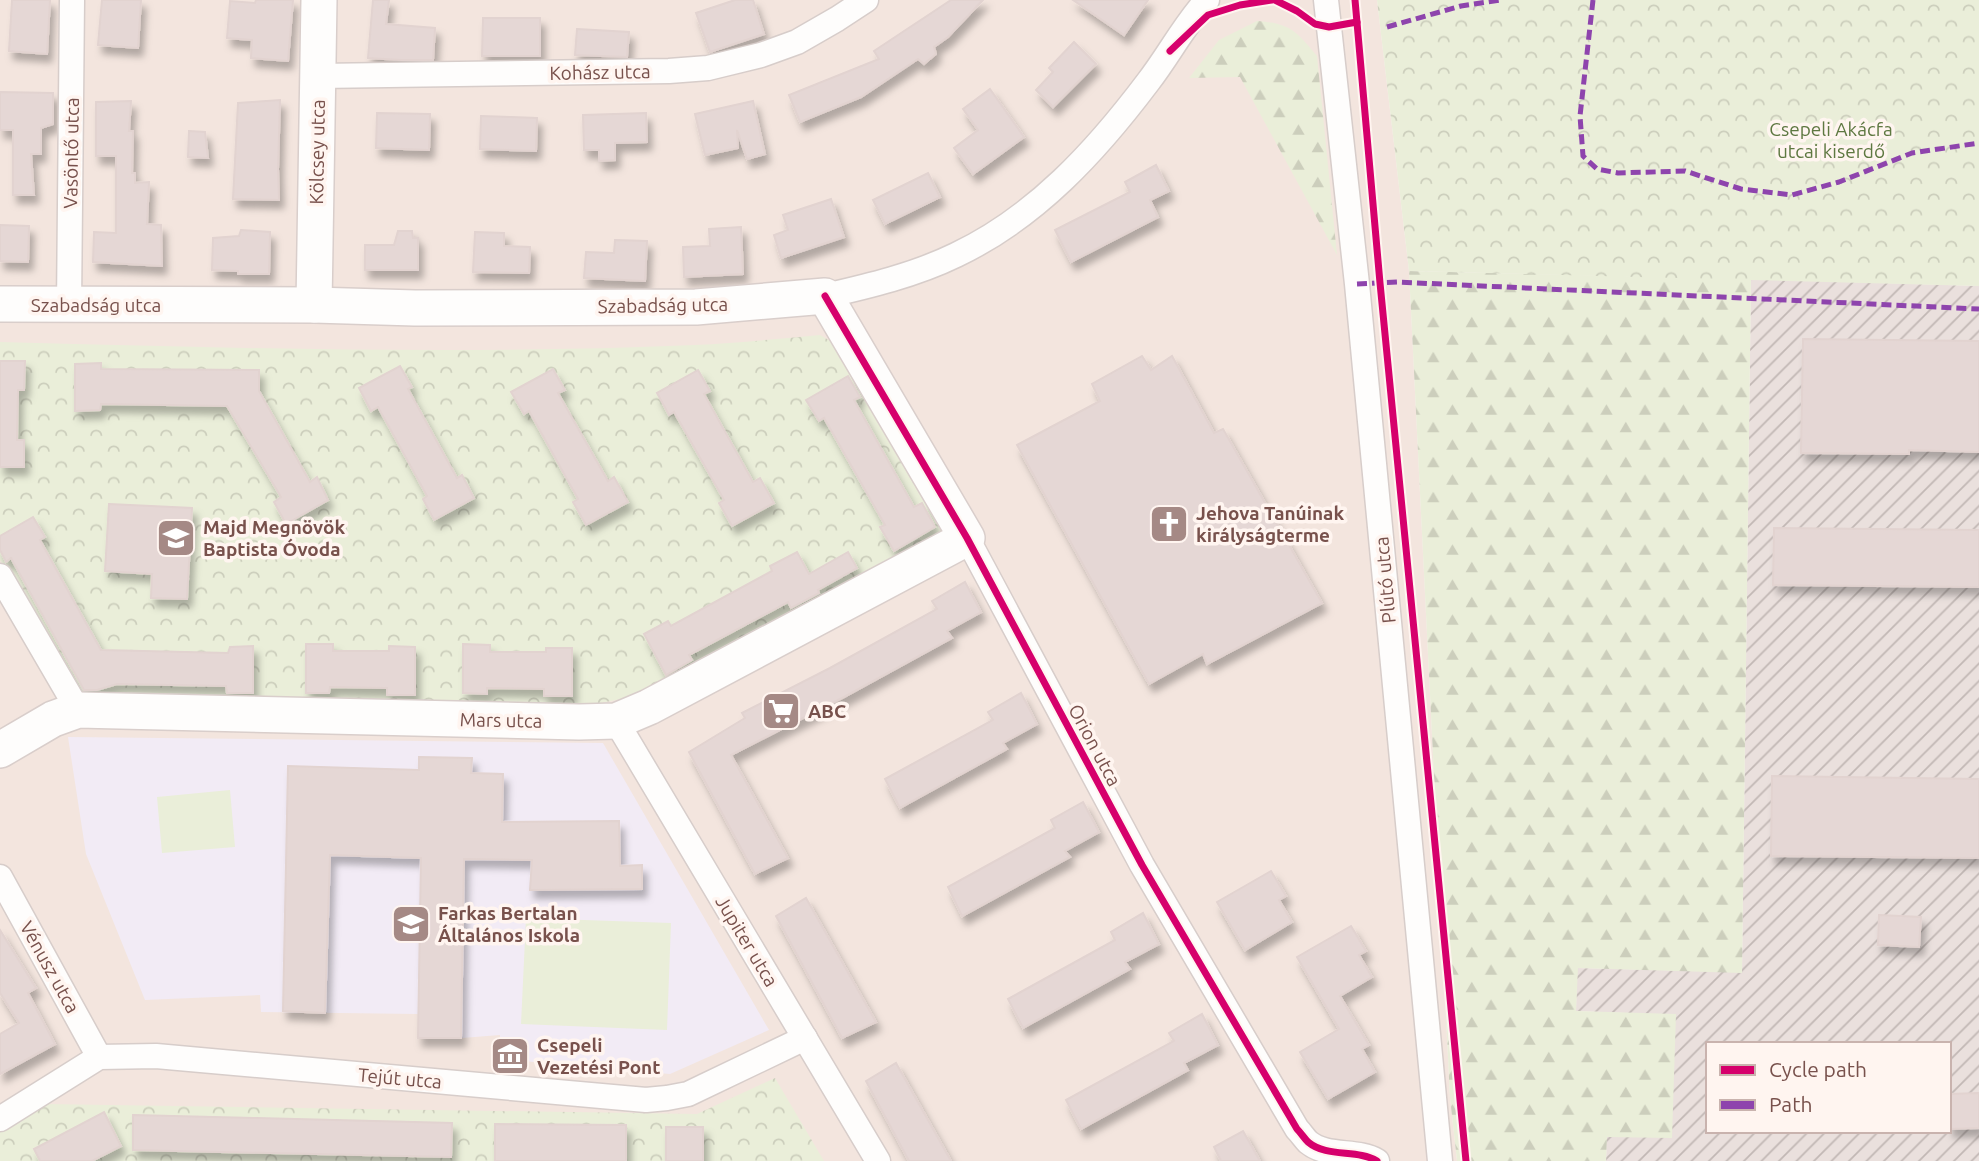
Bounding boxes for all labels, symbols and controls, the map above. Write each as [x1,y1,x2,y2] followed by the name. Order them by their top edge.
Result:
[549,60,651,84] street label: Kohász utca
[59,97,83,209] street label: Vasöntő utca
[305,99,329,205] street label: Kölcsey utca
[1769,118,1893,162] park label: Csepeli Akácfa utcai kiserdő
[598,293,728,317] street label: Szabadság utca
[31,294,161,316] street label: Szabadság utca
[1196,502,1344,546] place label: Jehova Tanúinak királyságterme
[1148,503,1190,545] church icon: Jehova Tanúinak királyságterme
[203,516,345,560] place label: Majd Megnövök Baptista Óvoda
[155,517,197,559] school or university icon: Majd Megnövök Baptista Óvoda
[1370,536,1400,624] street label: Plútó utca
[760,690,802,732] supermarket icon: ABC
[808,700,846,722] place label: ABC
[1064,700,1126,790] street label: Orion utca
[459,708,543,732] street label: Mars utca
[711,892,783,990] street label: Jupiter utca
[438,902,580,946] place label: Farkas Bertalan Általános Iskola
[390,903,432,945] school or university icon: Farkas Bertalan Általános Iskola
[16,917,84,1017] street label: Vénusz utca
[537,1034,660,1078] place label: Csepeli Vezetési Pont
[489,1035,531,1077] museum icon: Csepeli Vezetési Pont
[1706,1042,1951,1133] legend
[1769,1057,1867,1081] text: Cycle path
[357,1063,443,1093] street label: Tejút utca
[1769,1092,1812,1116] text: Path

